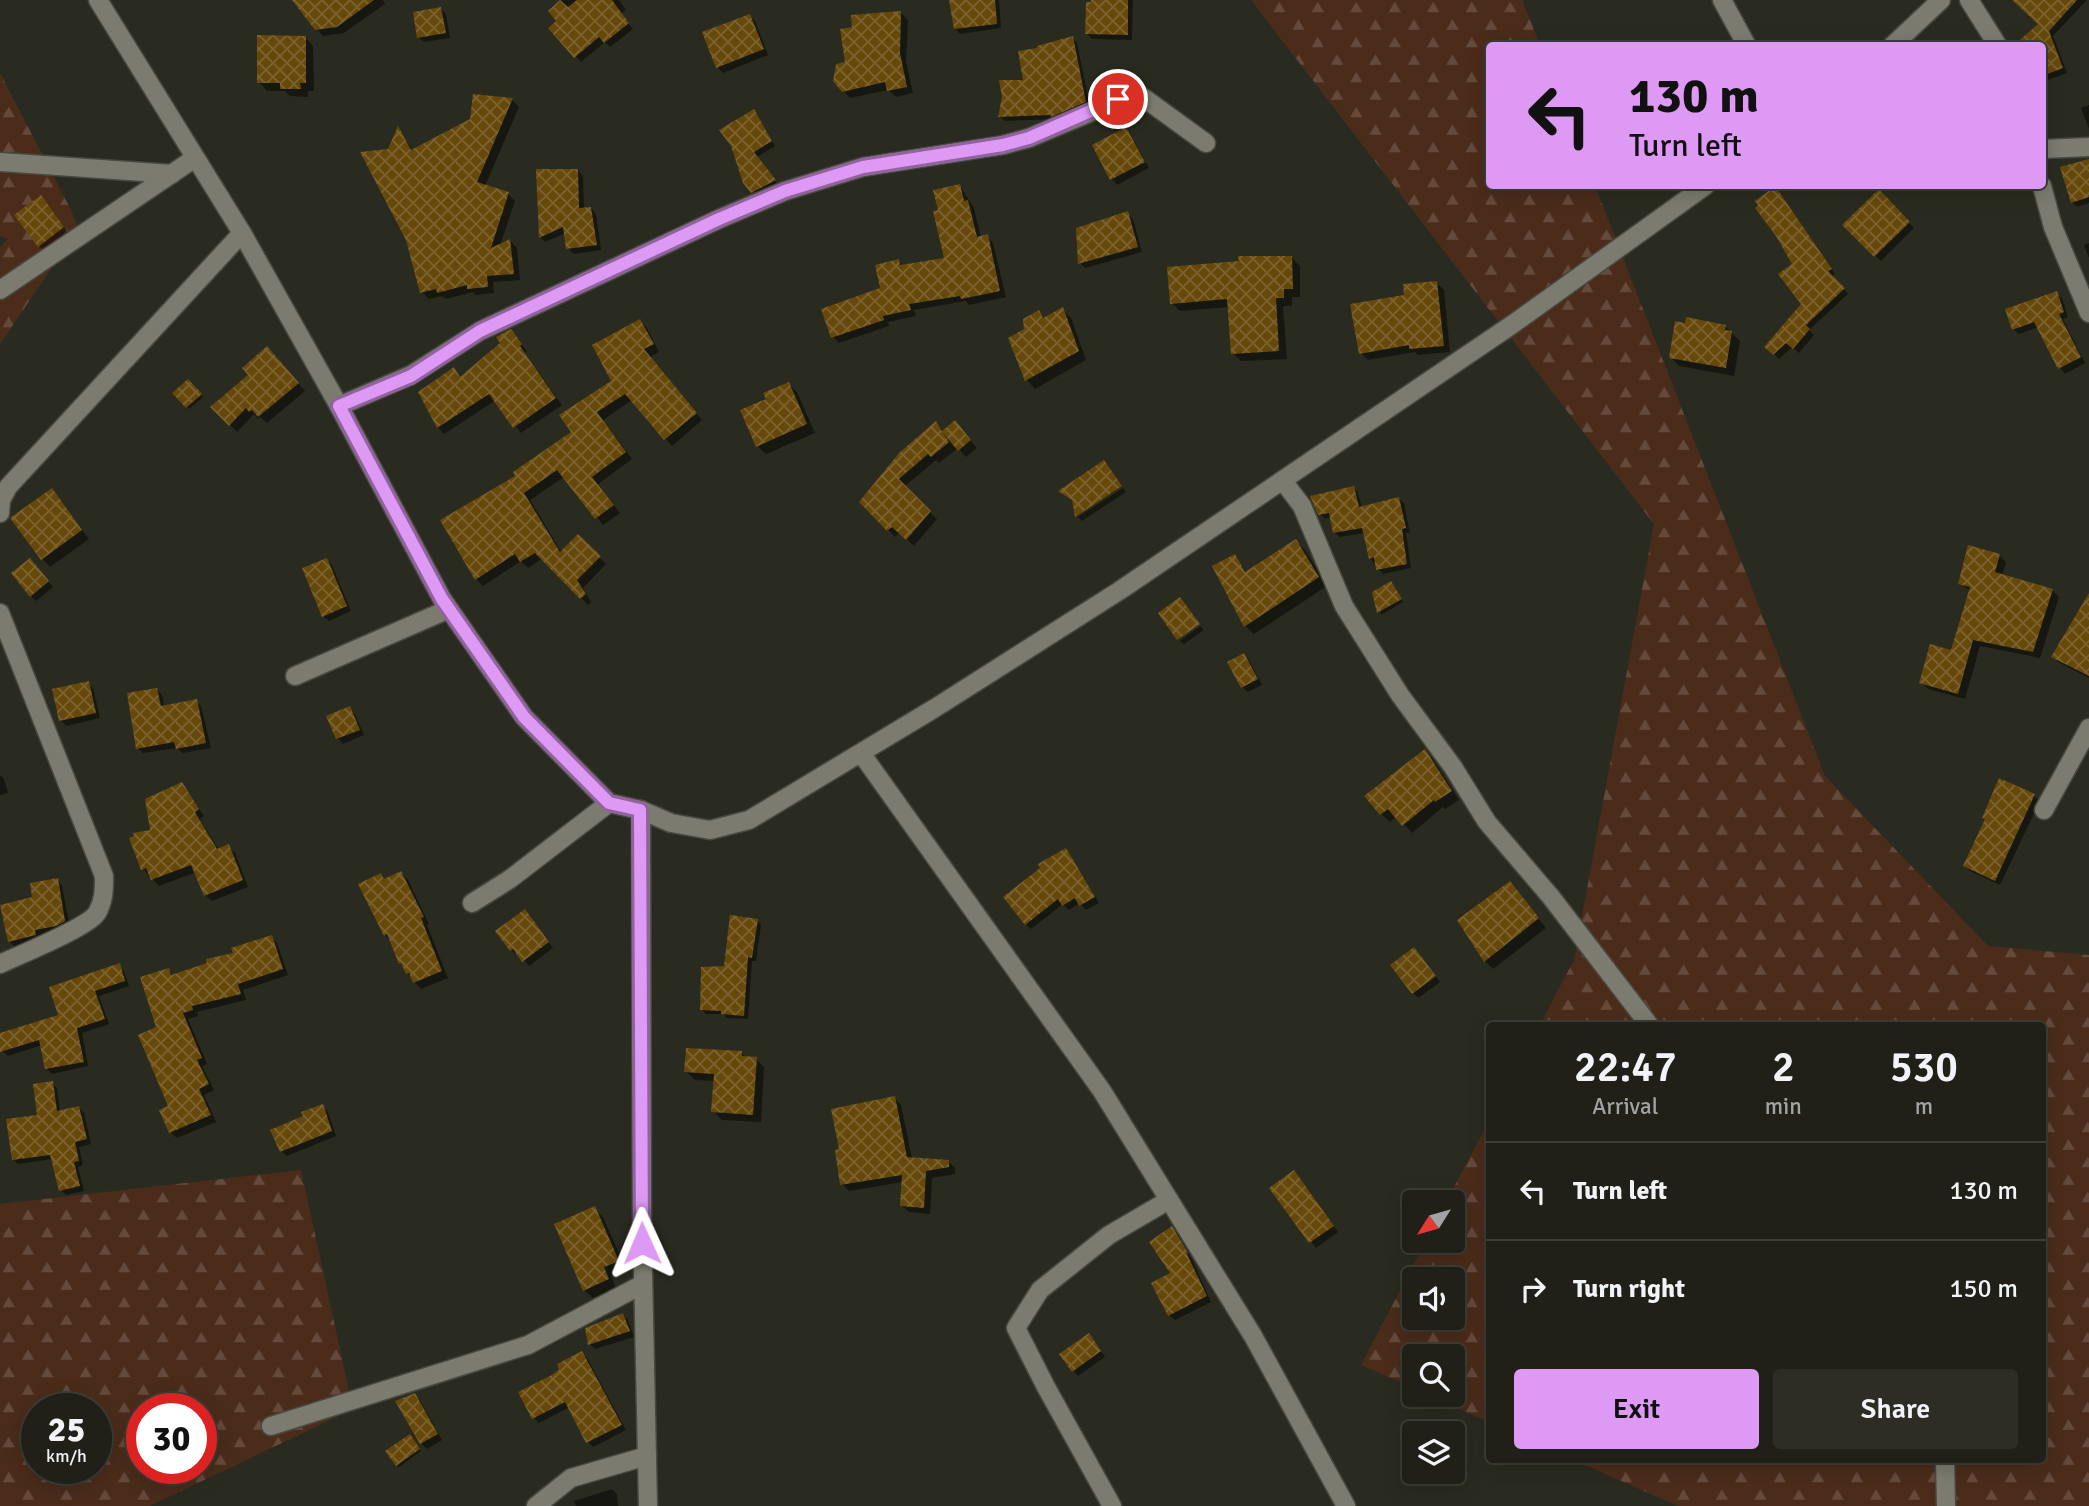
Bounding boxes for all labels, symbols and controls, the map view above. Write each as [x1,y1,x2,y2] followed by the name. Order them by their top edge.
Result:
[1629,66,1759,126] text: 130 m
[1088,69,1148,129] pin
[1514,70,1605,161] icon: left
[1099,80,1137,118] icon: arrive
[1629,126,1742,165] text: Turn left
[1574,1042,1677,1093] text: 22:47
[1772,1042,1795,1093] text: 2
[1890,1042,1958,1093] text: 530
[1592,1092,1658,1121] text: Arrival
[1765,1092,1802,1121] text: min
[1915,1092,1933,1121] text: m
[1514,1172,1552,1210] icon: left
[1573,1175,1667,1207] text: Turn left
[1949,1175,2018,1207] text: 130 m
[1402,1190,1465,1253] north arrow
[1402,1190,1465,1484] map controls
[605,1206,679,1280] position arrow
[1402,1267,1465,1330] button: sound
[1514,1270,1552,1308] icon: right
[1573,1273,1685,1305] text: Turn right
[1949,1273,2018,1305] text: 150 m
[1402,1344,1465,1407] button: search
[1514,1369,1759,1449] button: Exit
[1773,1369,2018,1449] button: Share
[126,1393,217,1484] speed limit sign: 30
[48,1408,85,1451] text: 25
[1402,1421,1465,1484] button: layers
[46,1445,87,1467] text: km/h

